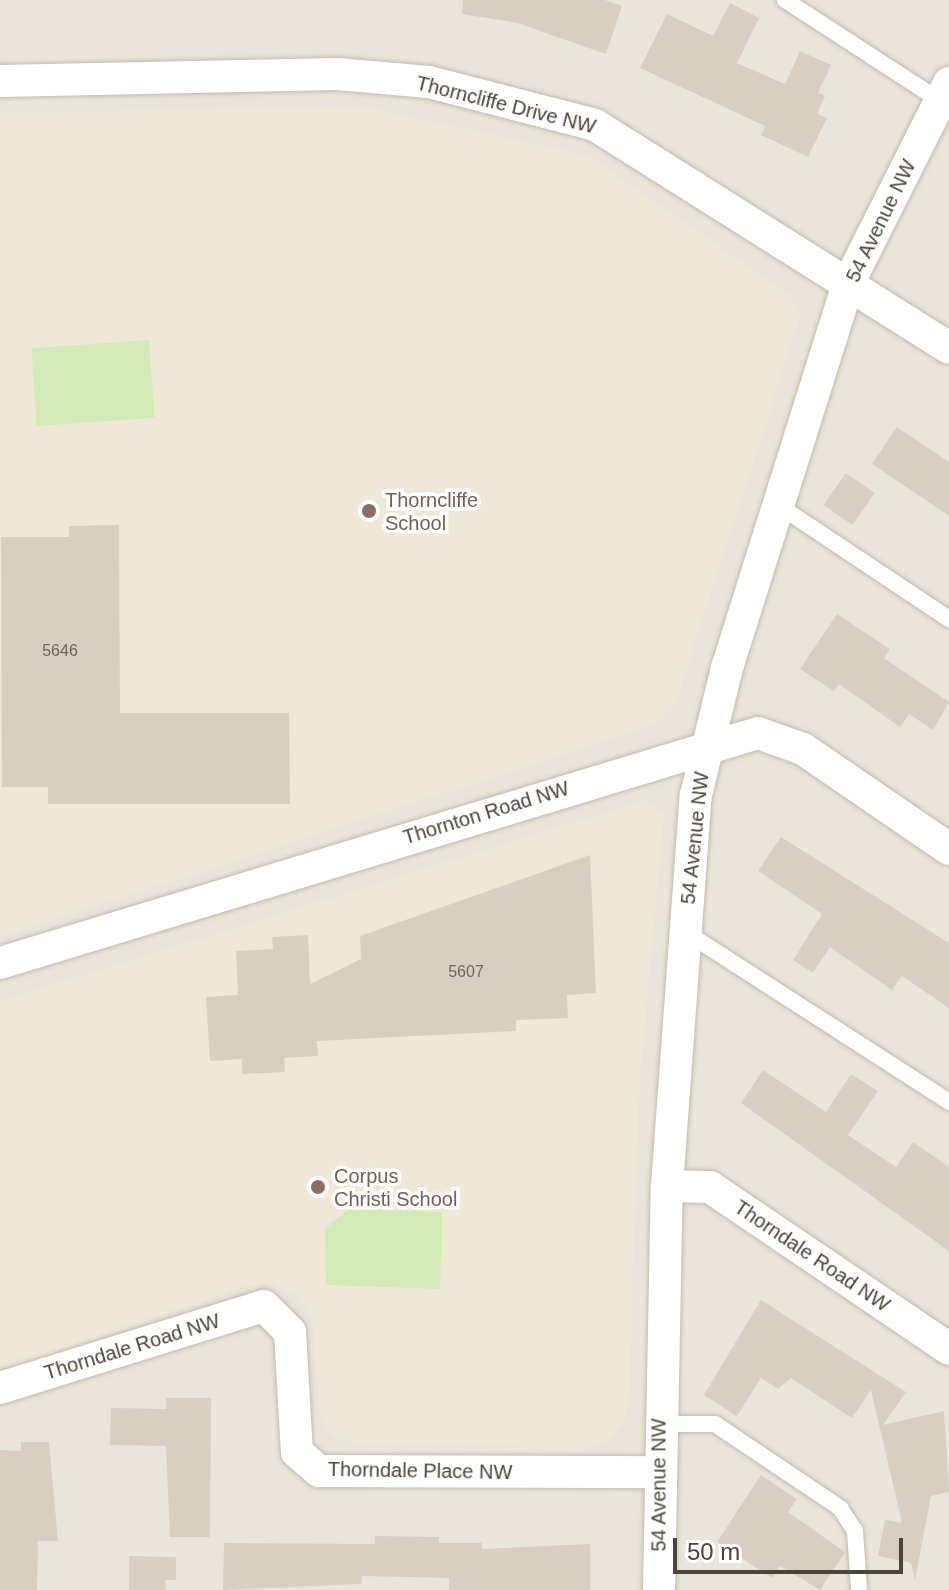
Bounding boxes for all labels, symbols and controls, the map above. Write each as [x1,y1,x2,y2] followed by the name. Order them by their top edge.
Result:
[414,71,598,139] street label: Thorncliffe Drive NW
[841,155,921,287] street label: 54 Avenue NW
[385,488,478,535] place label: Thorncliffe School
[360,502,378,520] marker: Thorncliffe School
[42,641,78,661] house number: 5646
[676,770,714,906] street label: 54 Avenue NW
[400,776,572,850] street label: Thornton Road NW
[448,962,484,982] house number: 5607
[334,1164,457,1211] place label: Corpus Christi School
[309,1178,327,1196] marker: Corpus Christi School
[730,1195,894,1317] street label: Thorndale Road NW
[41,1309,223,1385] street label: Thorndale Road NW
[647,1418,671,1552] street label: 54 Avenue NW
[328,1457,512,1485] street label: Thorndale Place NW
[677,1522,907,1572] scale bar
[687,1538,740,1565] text: 50 m

